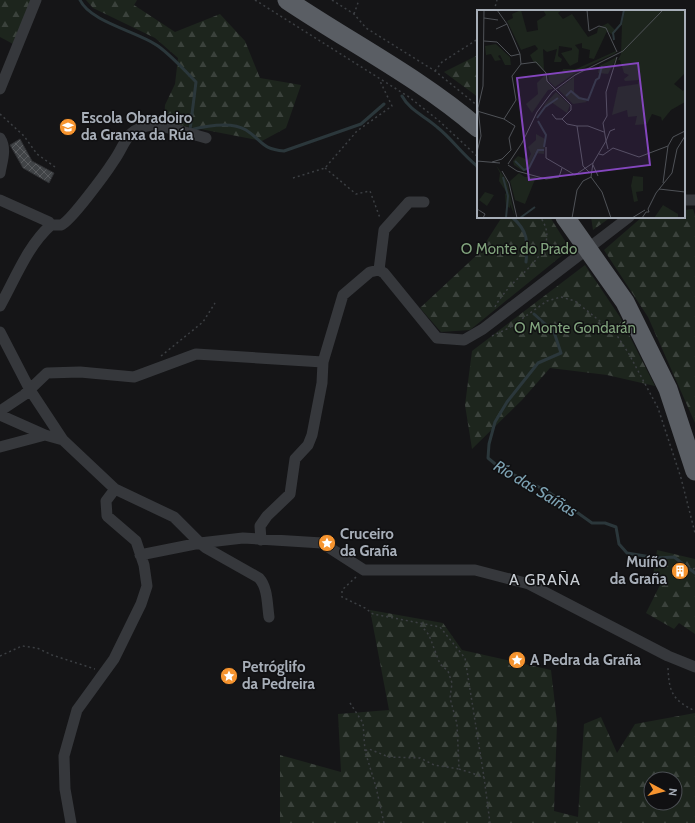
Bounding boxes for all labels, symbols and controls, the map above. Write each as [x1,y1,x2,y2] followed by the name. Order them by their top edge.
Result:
[477,10,685,218] inset map
[81,109,194,144] place label: Escola Obradoiro da Granxa da Rúa
[58,117,78,137] school or university icon: Escola Obradoiro da Granxa da Rúa
[461,240,577,258] park label: O Monte do Prado
[514,319,636,337] park label: O Monte Gondarán
[491,456,581,521] water label: Río das Saíñas
[340,525,398,560] place label: Cruceiro da Graña
[317,533,337,553] place icon: Cruceiro da Graña
[610,553,668,588] place label: Muíño da Graña
[670,561,690,581] building icon: Muíño da Graña
[509,570,581,589] district label: A GRAÑA
[507,650,527,670] place icon: A Pedra da Graña
[530,651,641,669] place label: A Pedra da Graña
[242,658,315,693] place label: Petróglifo da Pedreira
[219,666,239,686] place icon: Petróglifo da Pedreira
[643,771,683,811] north arrow
[666,788,680,797] text: N

